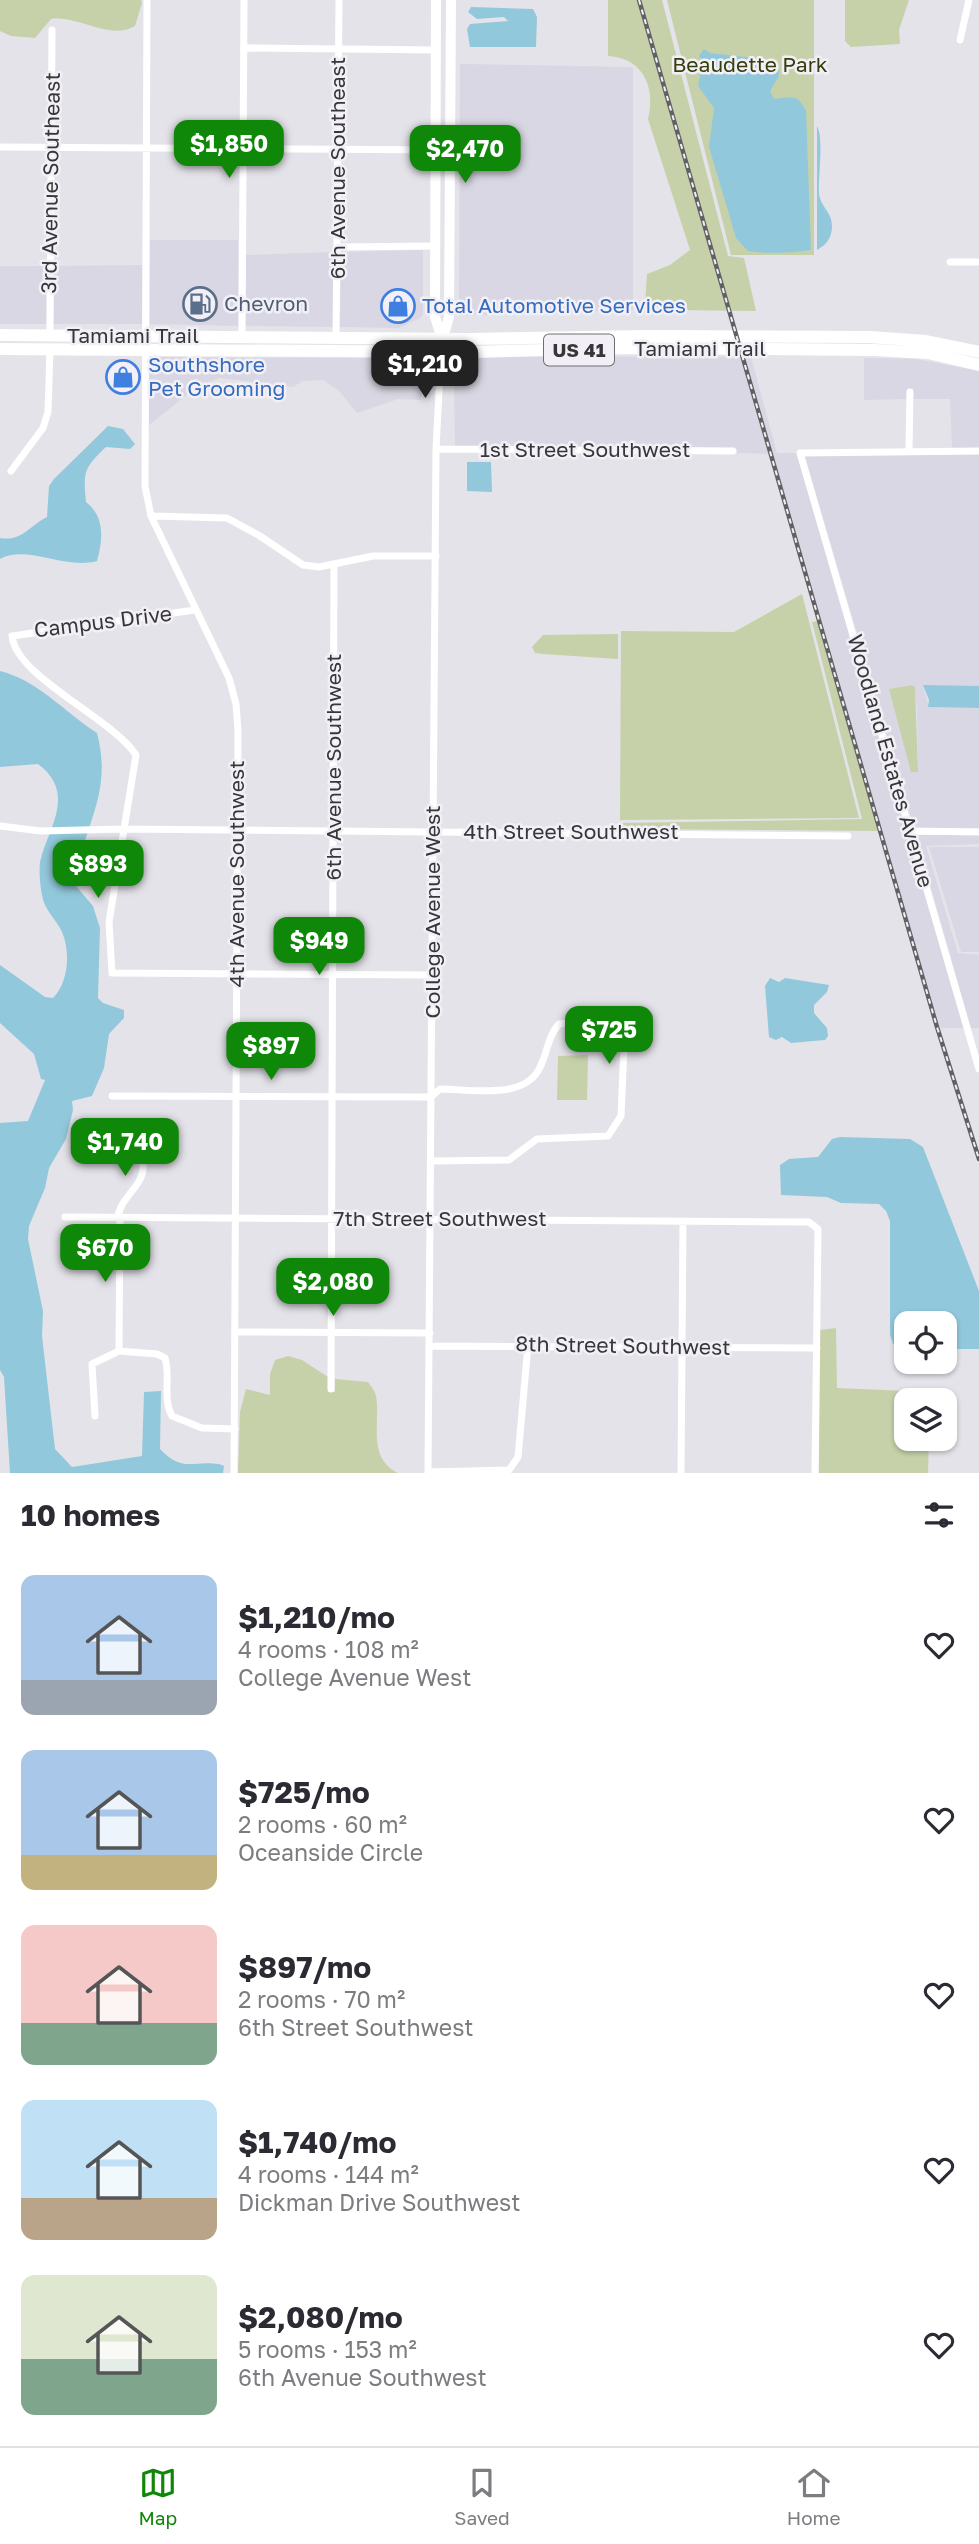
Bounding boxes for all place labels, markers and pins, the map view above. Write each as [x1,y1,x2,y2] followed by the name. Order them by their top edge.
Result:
[172,120,286,180] pin: $1,850
[408,125,522,185] pin: $2,470
[181,285,219,323] fuel station icon: Chevron
[379,287,417,325] shop icon: Total Automotive Services
[224,290,308,316] place label: Chevron
[422,292,686,318] place label: Total Automotive Services
[368,340,482,400] pin: $1,210
[148,351,285,401] place label: Southshore Pet Grooming
[104,358,142,396] shop icon: Southshore Pet Grooming
[57,841,139,900] pin: $893
[278,918,360,977] pin: $949
[568,1006,650,1066] pin: $725
[230,1023,312,1082] pin: $897
[68,1118,182,1178] pin: $1,740
[64,1224,146,1284] pin: $670
[276,1258,390,1318] pin: $2,080

